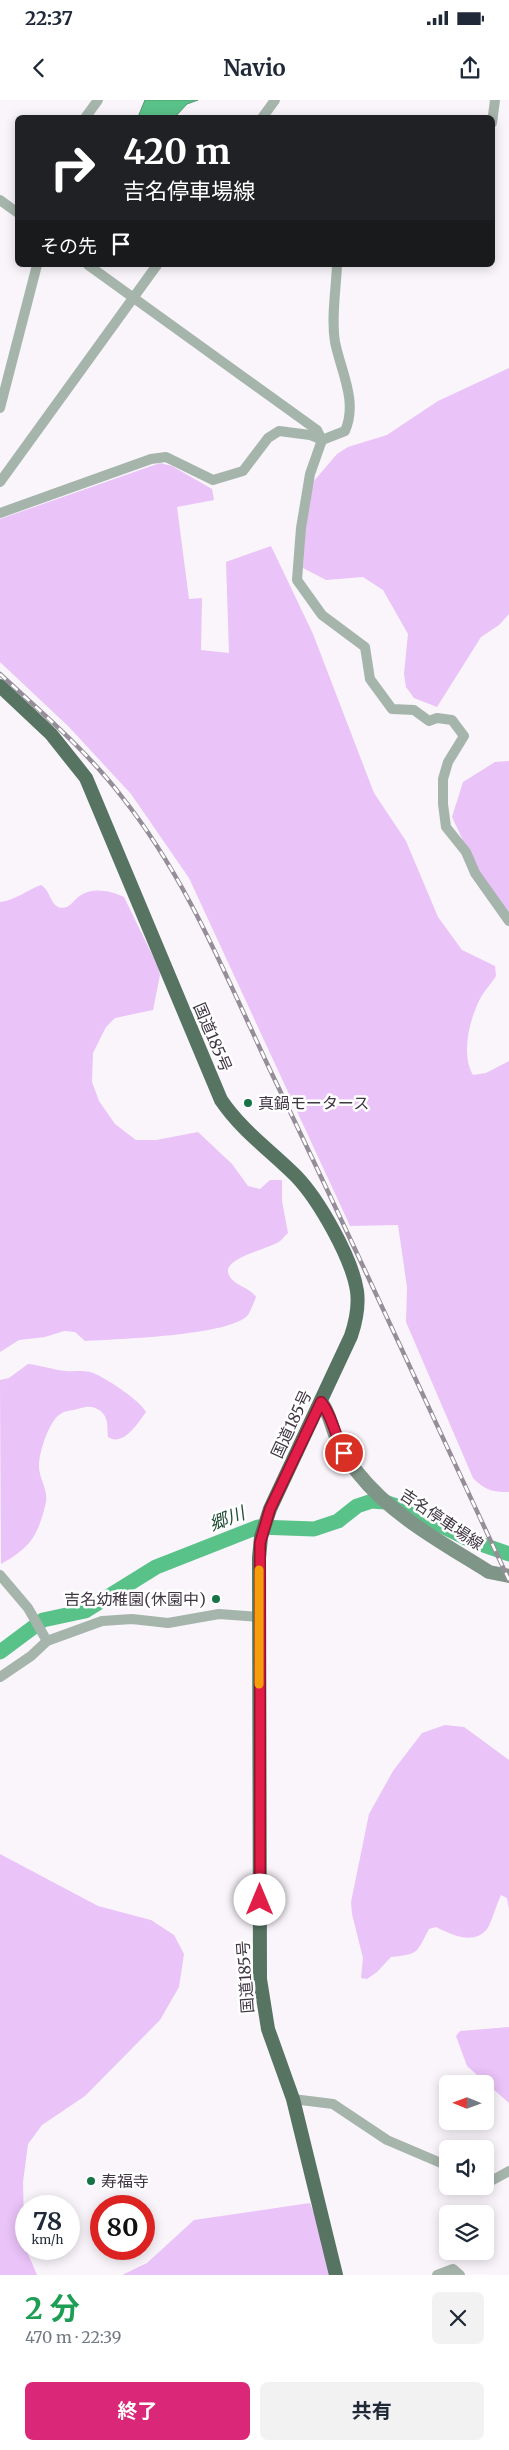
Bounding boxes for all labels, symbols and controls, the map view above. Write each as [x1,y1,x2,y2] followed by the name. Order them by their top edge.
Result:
[25,6,73,30] text: 22:37
[25,54,53,82] icon: back
[223,54,286,82] text: Navio
[456,54,484,82] icon: share
[123,130,231,174] text: 420 m
[40,135,105,200] icon: right
[123,177,255,205] text: 吉名停車場線
[107,230,135,258] icon: arrive
[40,234,97,258] text: その先
[190,1000,236,1074] street label: 国道185号
[258,1093,369,1113] place label: 真鍋モータース
[242,1097,254,1109] marker: 真鍋モータース
[267,1387,315,1461] street label: 国道185号
[323,1432,365,1474] pin
[330,1439,358,1467] icon: arrive
[397,1484,487,1554] street label: 吉名停車場線
[206,1501,250,1536] water label: 郷川
[64,1589,206,1609] place label: 吉名幼稚園(休園中)
[210,1593,222,1605] marker: 吉名幼稚園(休園中)
[233,1873,285,1925] position arrow
[232,1940,258,2014] street label: 国道185号
[439,2075,494,2130] north arrow
[439,2075,494,2260] map controls
[439,2140,494,2195] button: sound
[101,2171,149,2191] place label: 寿福寺
[85,2175,97,2187] marker: 寿福寺
[90,2195,155,2260] speed limit sign: 80
[33,2205,62,2237] text: 78
[439,2205,494,2260] button: layers
[32,2232,63,2247] text: km/h
[25,2289,80,2327] text: 2 分
[432,2292,484,2344] button: close
[25,2327,121,2347] text: 470 m · 22:39
[25,2382,250,2440] button: 終了
[260,2382,484,2440] button: 共有

